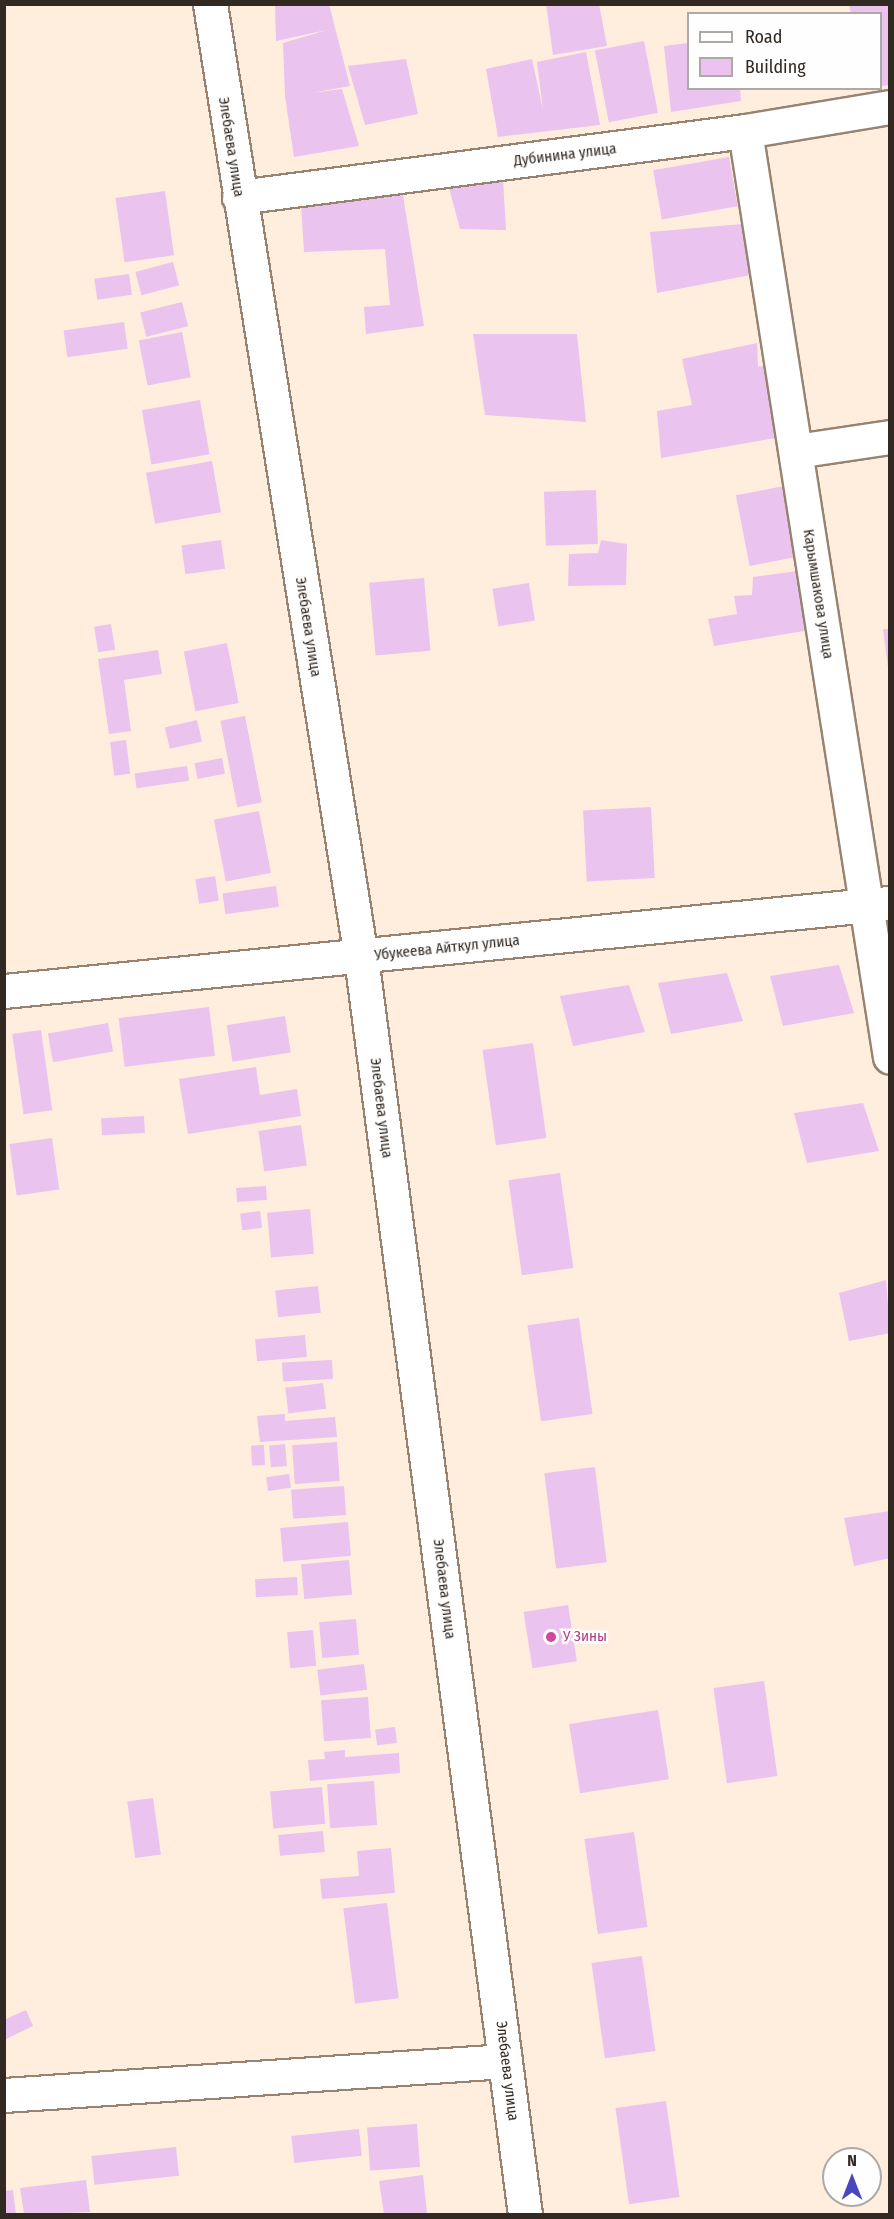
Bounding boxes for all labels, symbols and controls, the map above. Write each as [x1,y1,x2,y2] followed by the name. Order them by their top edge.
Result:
[687,12,882,90] legend
[745,26,782,48] text: Road
[745,56,806,78] text: Building
[214,96,248,198] street label: Элебаева улица
[513,140,617,170] street label: Дубинина улица
[799,528,837,660] street label: Карымшакова улица
[291,576,325,678] street label: Элебаева улица
[374,931,520,965] street label: Убукеева Айткул улица
[366,1057,396,1159] street label: Элебаева улица
[429,1538,459,1640] street label: Элебаева улица
[563,1628,607,1646] place label: У Зины
[544,1630,558,1644] marker: У Зины
[492,2020,522,2122] street label: Элебаева улица
[822,2147,882,2207] north arrow
[847,2151,857,2170] text: N

